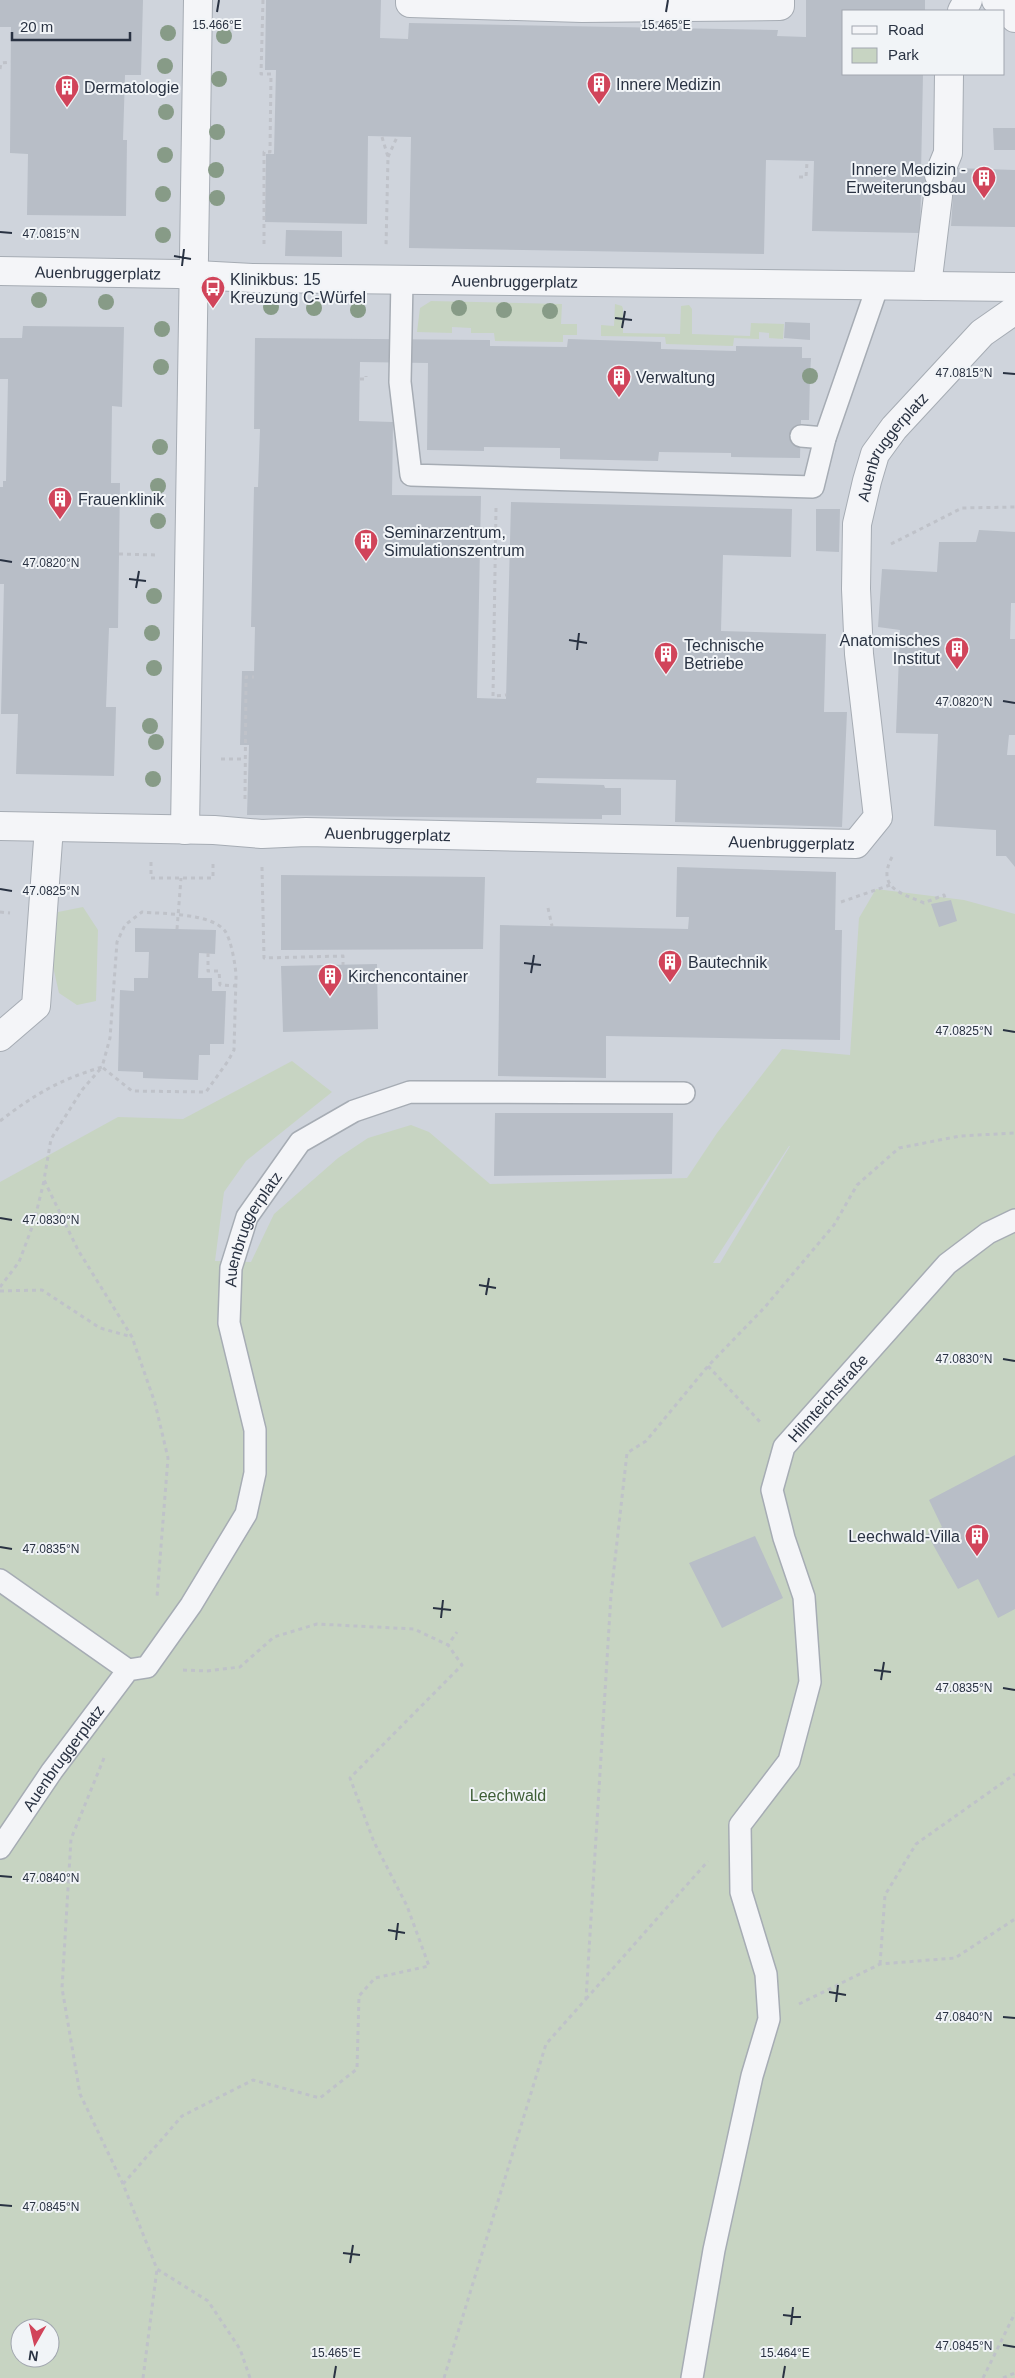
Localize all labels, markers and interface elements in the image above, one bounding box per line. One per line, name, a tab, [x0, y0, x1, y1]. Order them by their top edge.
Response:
scale bar	[12, 10, 130, 42]
legend	[842, 10, 1005, 75]
text: 20 m	[20, 18, 53, 35]
text: 15.466°E	[192, 18, 242, 32]
text: 15.465°E	[641, 18, 691, 32]
text: Road	[888, 21, 924, 38]
text: Park	[888, 46, 919, 63]
building icon: Innere Medizin	[586, 71, 612, 105]
building icon: Dermatologie	[54, 74, 80, 108]
place label: Innere Medizin	[616, 76, 721, 93]
place label: Dermatologie	[84, 79, 179, 96]
place label: Innere Medizin - Erweiterungsbau	[846, 161, 966, 196]
building icon: Innere Medizin - Erweiterungsbau	[971, 165, 997, 199]
text: 47.0815°N	[23, 227, 79, 241]
street label: Auenbruggerplatz	[35, 263, 161, 282]
place label: Klinikbus: 15 Kreuzung C-Würfel	[230, 271, 366, 306]
street label: Auenbruggerplatz	[452, 272, 578, 290]
bus stop icon: Klinikbus: 15 Kreuzung C-Würfel	[200, 275, 226, 309]
building icon: Verwaltung	[606, 364, 632, 398]
text: 47.0815°N	[936, 366, 992, 380]
place label: Verwaltung	[636, 369, 715, 386]
street label: Auenbruggerplatz	[854, 389, 931, 503]
building icon: Frauenklinik	[47, 486, 73, 520]
place label: Frauenklinik	[78, 491, 165, 508]
place label: Seminarzentrum, Simulationszentrum	[384, 524, 525, 559]
building icon: Seminarzentrum, Simulationszentrum	[353, 528, 379, 562]
text: 47.0820°N	[23, 556, 79, 570]
place label: Anatomisches Institut	[840, 632, 941, 667]
building icon: Anatomisches Institut	[944, 636, 970, 670]
place label: Technische Betriebe	[684, 637, 764, 672]
building icon: Technische Betriebe	[653, 641, 679, 675]
text: 47.0820°N	[936, 695, 992, 709]
street label: Auenbruggerplatz	[324, 824, 451, 844]
street label: Auenbruggerplatz	[728, 833, 855, 852]
text: 47.0825°N	[23, 884, 79, 898]
building icon: Bautechnik	[657, 949, 683, 983]
place label: Bautechnik	[688, 954, 768, 971]
building icon: Kirchencontainer	[317, 963, 343, 997]
place label: Kirchencontainer	[348, 968, 469, 985]
text: 47.0825°N	[936, 1024, 992, 1038]
street label: Auenbruggerplatz	[222, 1168, 285, 1288]
text: 47.0830°N	[23, 1213, 79, 1227]
street label: Hilmteichstraße	[784, 1351, 871, 1445]
text: 47.0830°N	[936, 1352, 992, 1366]
building icon: Leechwald-Villa	[964, 1523, 990, 1557]
place label: Leechwald-Villa	[848, 1528, 960, 1545]
text: 47.0835°N	[23, 1542, 79, 1556]
text: 47.0835°N	[936, 1681, 992, 1695]
street label: Auenbruggerplatz	[19, 1702, 107, 1814]
park label: Leechwald	[470, 1787, 546, 1804]
text: 47.0840°N	[23, 1871, 79, 1885]
text: 47.0840°N	[936, 2010, 992, 2024]
text: 47.0845°N	[23, 2200, 79, 2214]
north arrow	[10, 2318, 60, 2368]
text: 47.0845°N	[936, 2339, 992, 2353]
text: 15.465°E	[311, 2346, 361, 2360]
text: 15.464°E	[760, 2346, 810, 2360]
text: N	[27, 2347, 39, 2365]

